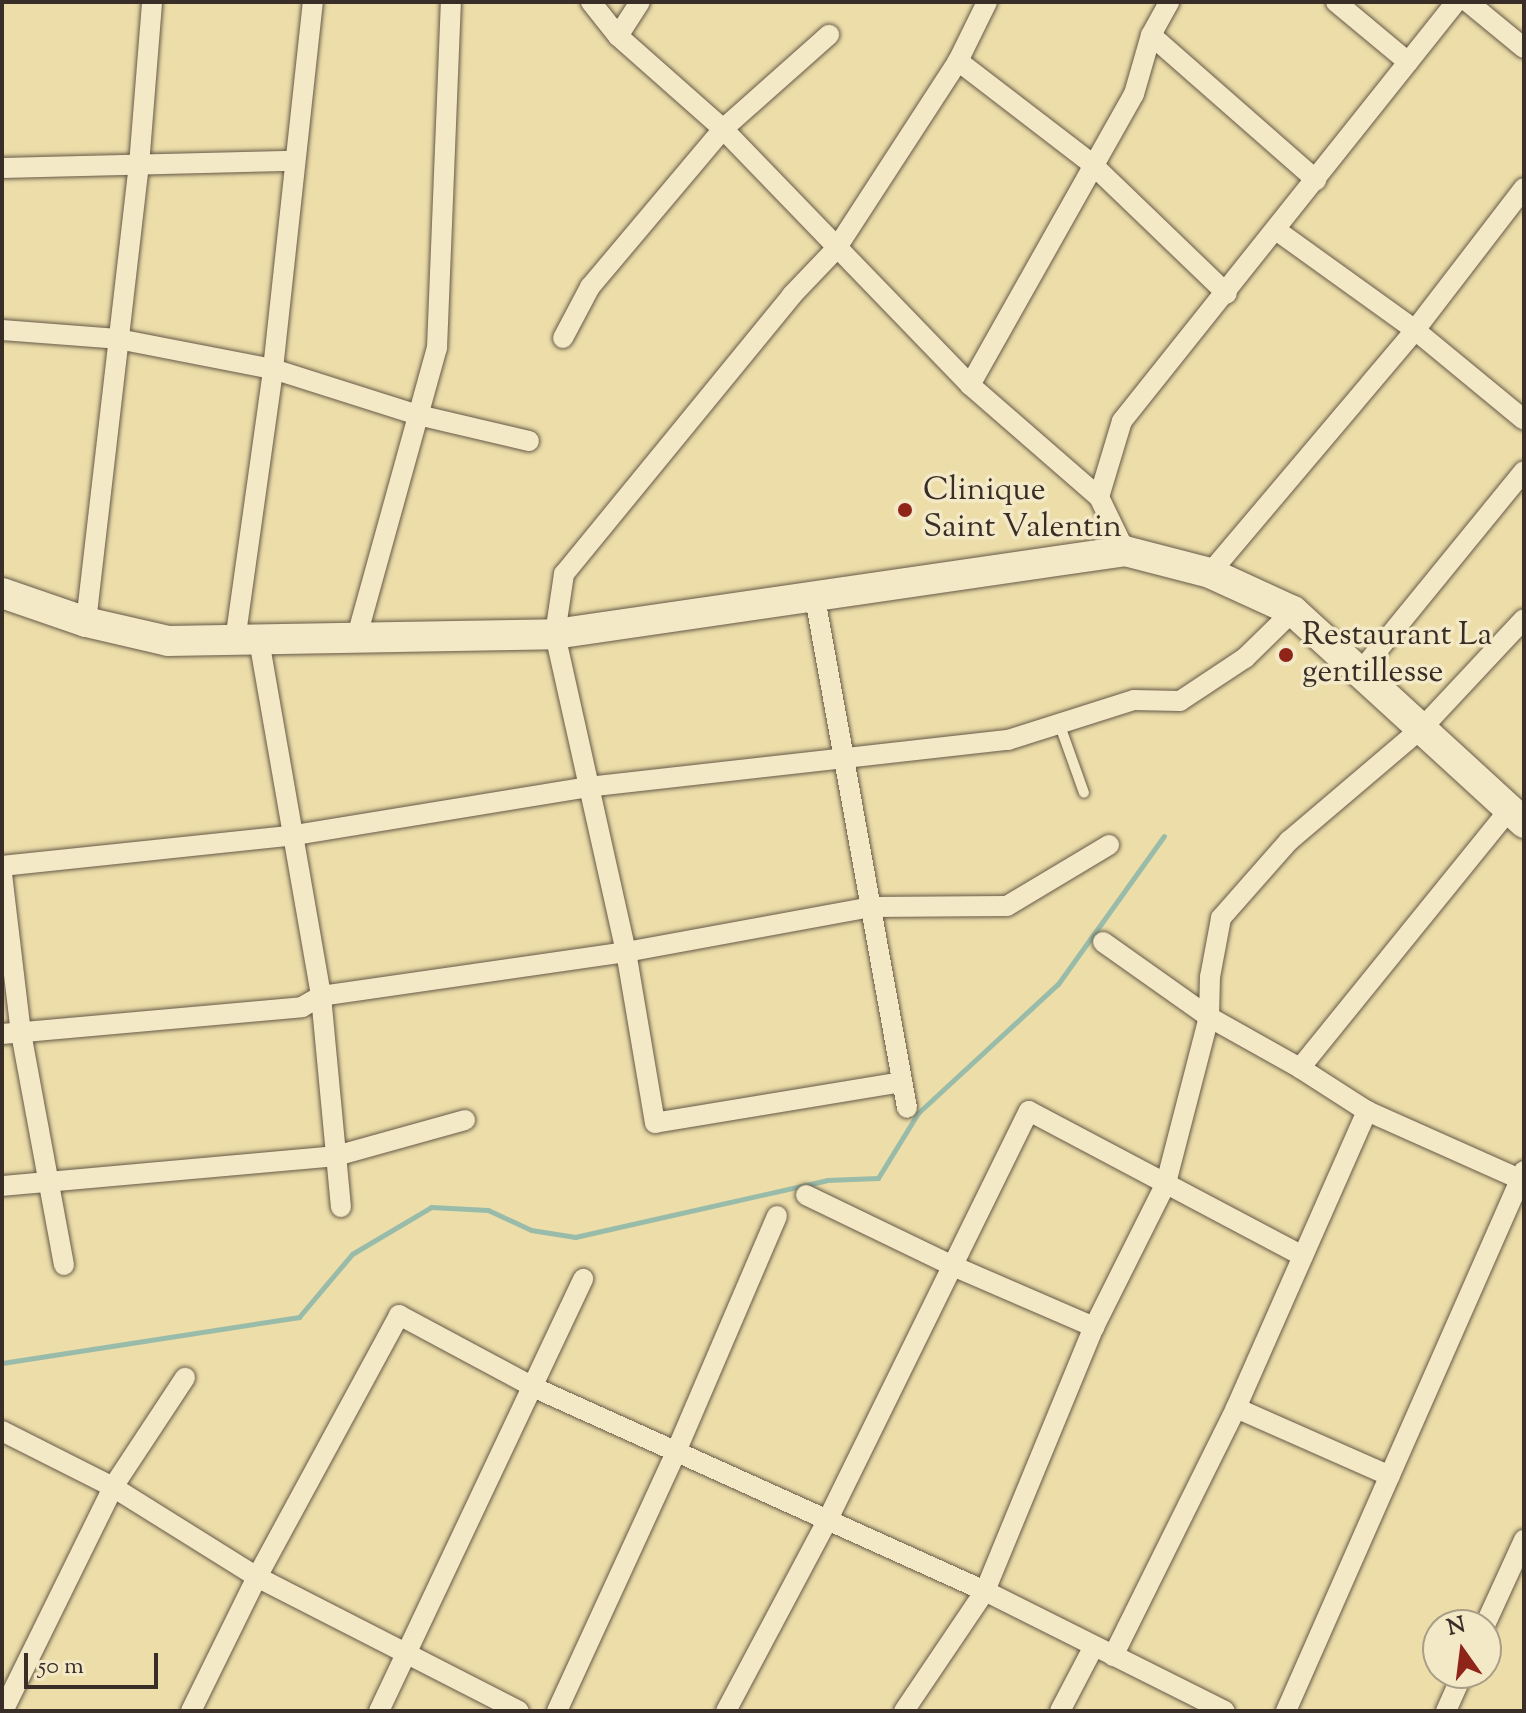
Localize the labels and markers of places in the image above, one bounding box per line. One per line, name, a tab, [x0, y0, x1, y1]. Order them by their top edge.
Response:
place label: Clinique Saint Valentin	[923, 473, 1122, 548]
marker: Clinique Saint Valentin	[894, 499, 916, 521]
place label: Restaurant La gentillesse	[1302, 618, 1492, 693]
marker: Restaurant La gentillesse	[1277, 646, 1295, 664]

